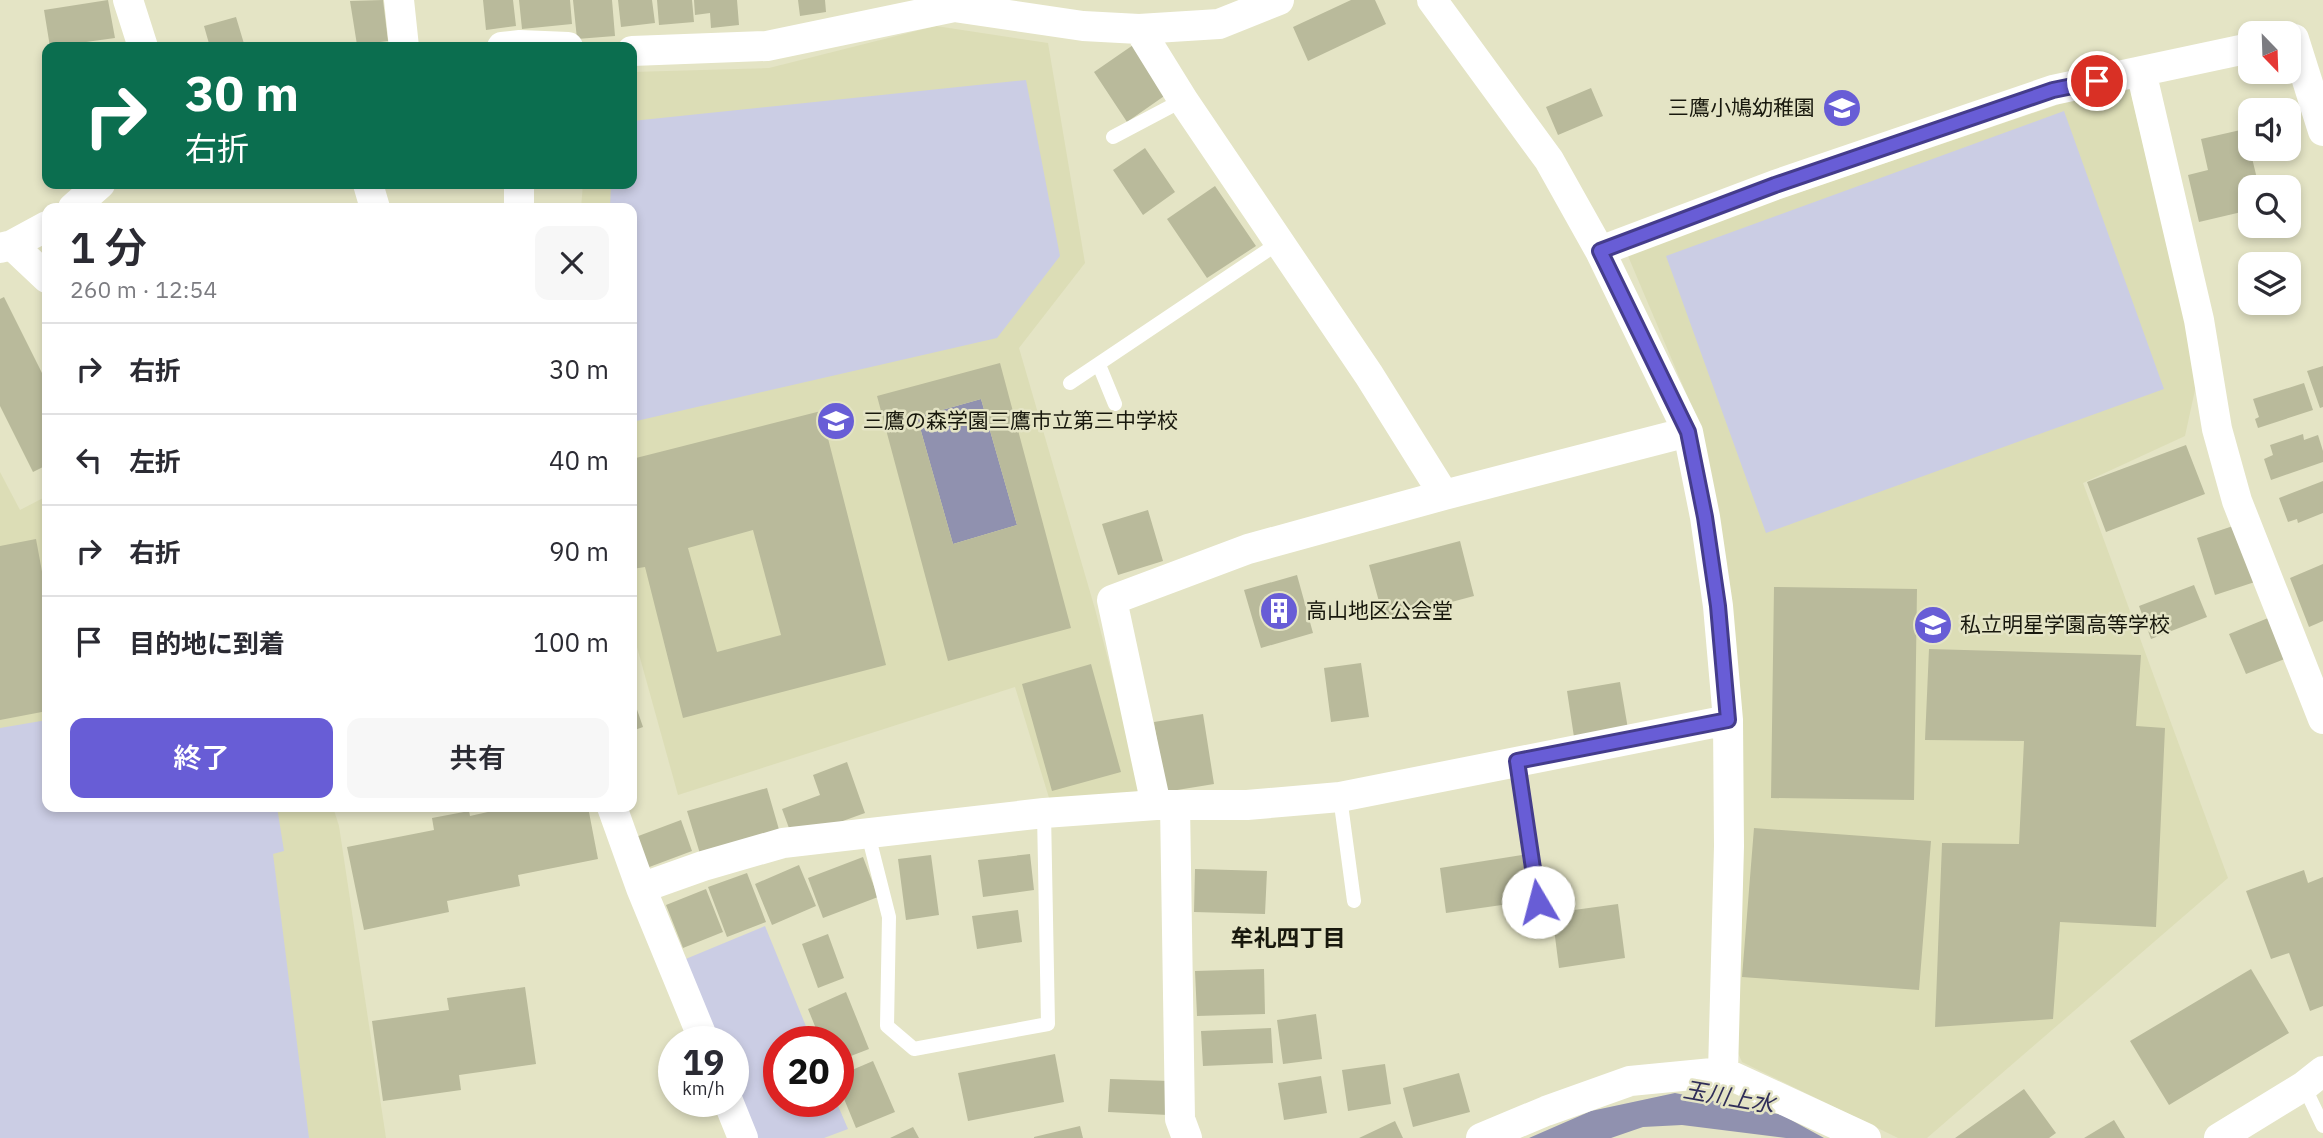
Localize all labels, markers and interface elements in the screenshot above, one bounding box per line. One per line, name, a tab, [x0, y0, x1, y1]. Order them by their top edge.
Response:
north arrow	[2238, 21, 2301, 84]
map controls	[2238, 21, 2301, 315]
pin	[2067, 51, 2127, 111]
text: 30 m	[185, 61, 299, 124]
icon: arrive	[2078, 62, 2116, 100]
icon: right	[70, 70, 161, 161]
school or university icon: 三鷹小鳩幼稚園	[1821, 87, 1863, 129]
place label: 三鷹小鳩幼稚園	[1668, 93, 1815, 121]
button: sound	[2238, 98, 2301, 161]
text: 右折	[185, 127, 249, 169]
button: search	[2238, 175, 2301, 238]
text: 1 分	[70, 220, 147, 275]
button: close	[535, 226, 609, 300]
button: layers	[2238, 252, 2301, 315]
text: 260 m · 12:54	[70, 274, 217, 304]
icon: right	[70, 350, 108, 388]
text: 30 m	[549, 352, 609, 386]
text: 右折	[129, 353, 181, 387]
school or university icon: 三鷹の森学園三鷹市立第三中学校	[815, 400, 857, 442]
place label: 三鷹の森学園三鷹市立第三中学校	[863, 406, 1178, 434]
icon: left	[70, 441, 108, 479]
text: 40 m	[549, 443, 609, 477]
text: 左折	[129, 444, 181, 478]
icon: right	[70, 532, 108, 570]
text: 90 m	[549, 534, 609, 568]
text: 右折	[129, 535, 181, 569]
building icon: 高山地区公会堂	[1258, 590, 1300, 632]
place label: 高山地区公会堂	[1306, 596, 1453, 624]
school or university icon: 私立明星学園高等学校	[1912, 604, 1954, 646]
place label: 私立明星学園高等学校	[1960, 610, 2170, 638]
icon: arrive	[70, 623, 108, 661]
text: 100 m	[533, 625, 609, 659]
text: 目的地に到着	[129, 626, 285, 660]
button: 終了	[70, 718, 333, 798]
button: 共有	[347, 718, 609, 798]
position arrow	[1501, 865, 1575, 939]
district label: 牟礼四丁目	[1231, 922, 1346, 952]
speed limit sign: 20	[763, 1026, 854, 1117]
text: 19	[682, 1039, 725, 1085]
water label: 玉川上水	[1681, 1073, 1780, 1119]
text: km/h	[682, 1077, 725, 1100]

